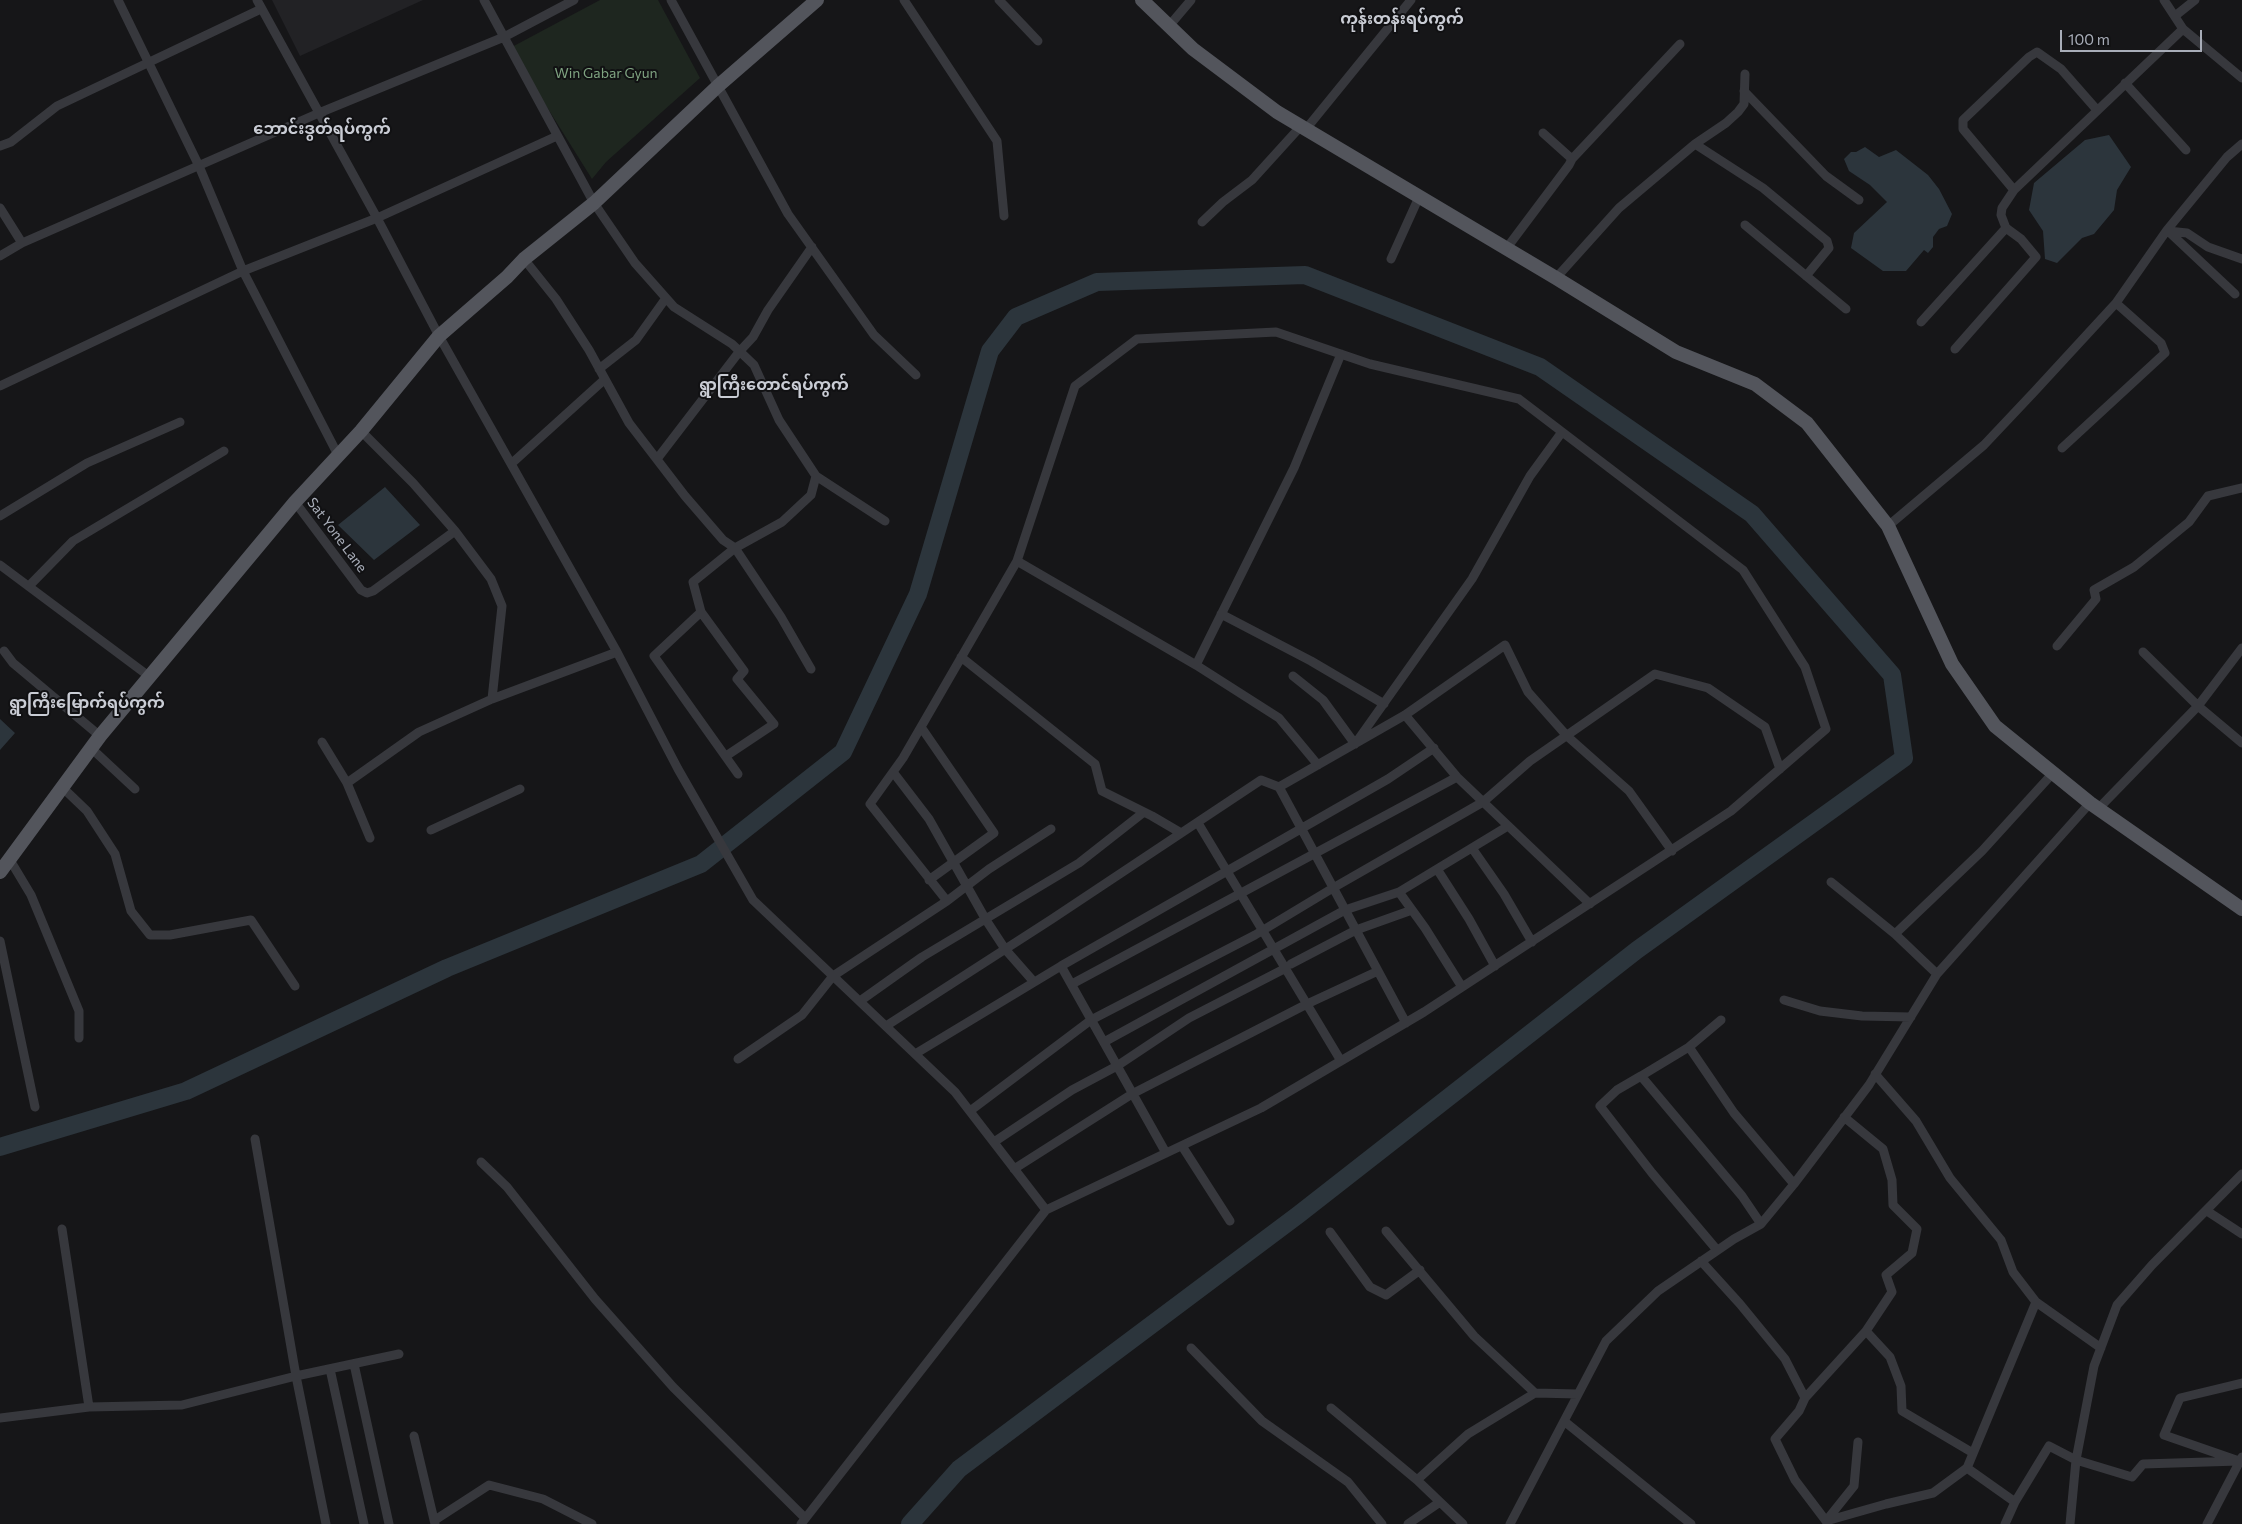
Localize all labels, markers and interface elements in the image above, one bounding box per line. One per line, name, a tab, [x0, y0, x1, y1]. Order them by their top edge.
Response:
district label: ကုန်းတန်းရပ်ကွက်	[1340, 9, 1464, 29]
scale bar	[2062, 20, 2204, 52]
text: 100 m	[2068, 30, 2110, 48]
park label: Win Gabar Gyun	[554, 65, 658, 81]
district label: ဘောင်းဒွတ်ရပ်ကွက်	[253, 119, 391, 139]
district label: ရွာကြီးတောင်ရပ်ကွက်	[699, 375, 849, 395]
street label: Sat Yone Lane	[304, 494, 370, 576]
district label: ရွာကြီးမြောက်ရပ်ကွက်	[9, 693, 165, 713]

